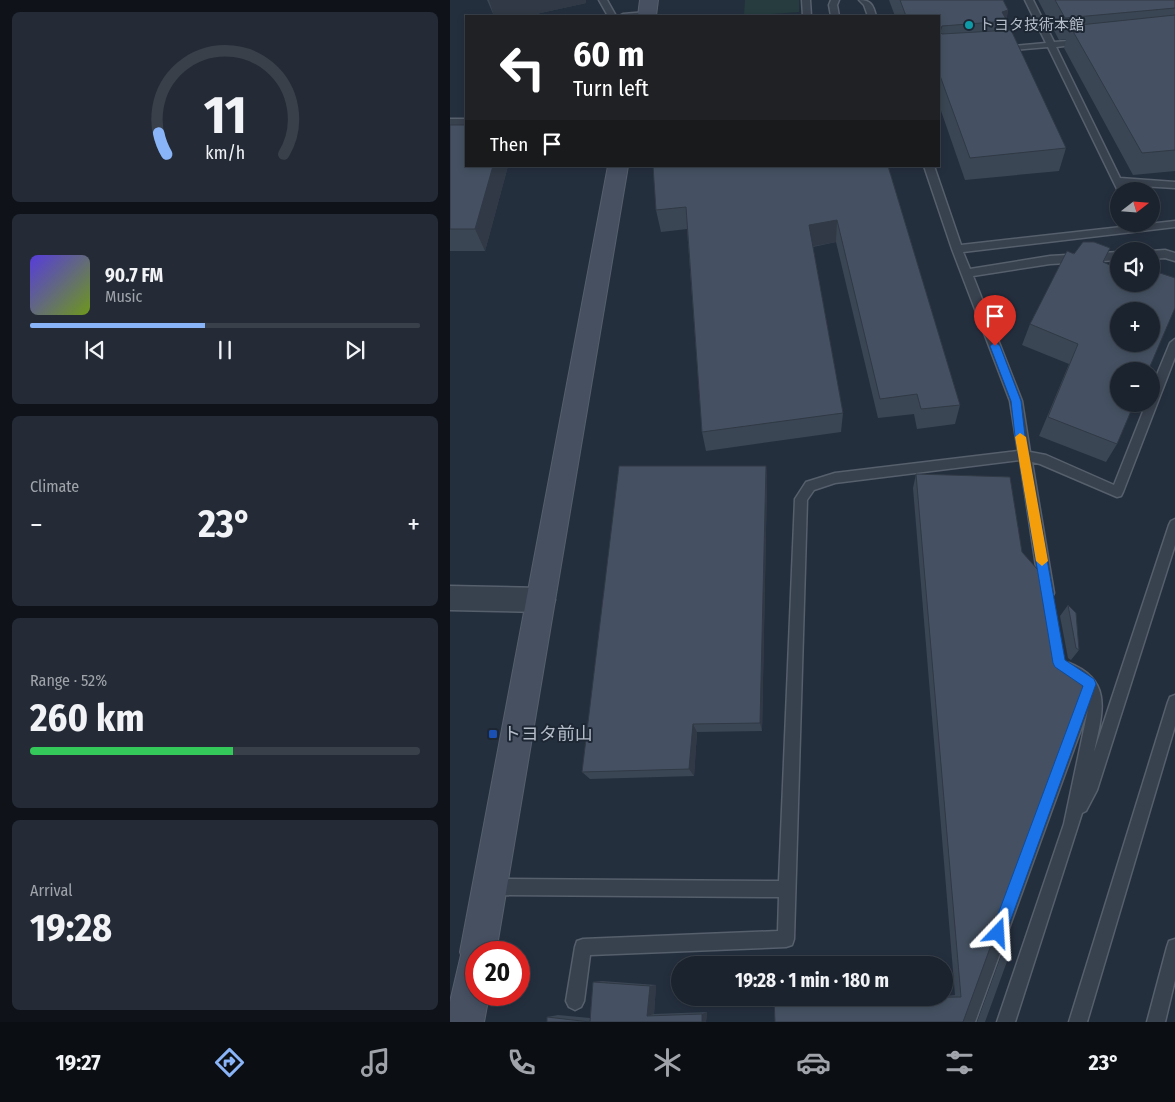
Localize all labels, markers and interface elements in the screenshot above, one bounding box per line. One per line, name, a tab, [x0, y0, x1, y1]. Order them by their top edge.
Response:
place label: トヨタ技術本館	[979, 16, 1084, 34]
marker: トヨタ技術本館	[963, 19, 975, 31]
text: 60 m	[573, 33, 644, 75]
icon: left	[490, 35, 555, 100]
text: Turn left	[573, 75, 649, 102]
text: 11	[203, 84, 247, 147]
icon: arrive	[538, 130, 566, 158]
text: Then	[490, 133, 528, 156]
text: km/h	[205, 142, 245, 164]
north arrow	[1110, 182, 1160, 232]
map controls	[1110, 182, 1160, 412]
button: sound	[1110, 242, 1160, 292]
text: 90.7 FM	[105, 264, 163, 287]
text: Music	[105, 287, 142, 306]
pin	[974, 295, 1016, 346]
icon: arrive	[981, 302, 1009, 330]
button: +	[1110, 302, 1160, 352]
icon: previous	[81, 336, 109, 364]
icon: pause	[211, 336, 239, 364]
icon: next	[341, 336, 369, 364]
button: −	[1110, 362, 1160, 412]
text: Climate	[30, 477, 79, 496]
text: 23°	[198, 501, 252, 547]
text: −	[30, 508, 43, 541]
text: +	[407, 508, 420, 541]
text: Range · 52%	[30, 671, 107, 690]
text: 260 km	[30, 695, 144, 741]
place label: トヨタ前山	[503, 723, 593, 745]
marker: トヨタ前山	[487, 728, 499, 740]
text: Arrival	[30, 881, 72, 900]
text: 19:28	[30, 905, 112, 951]
position arrow	[971, 906, 1023, 958]
speed limit sign: 20	[465, 941, 530, 1006]
text: 19:28 · 1 min · 180 m	[735, 969, 889, 992]
icon: directions	[212, 1045, 247, 1080]
icon: music	[358, 1045, 393, 1080]
icon: phone	[504, 1045, 539, 1080]
icon: climate	[650, 1045, 685, 1080]
icon: car	[796, 1045, 831, 1080]
icon: filters	[942, 1045, 977, 1080]
text: 19:27	[56, 1049, 101, 1076]
text: 23°	[1088, 1049, 1119, 1076]

